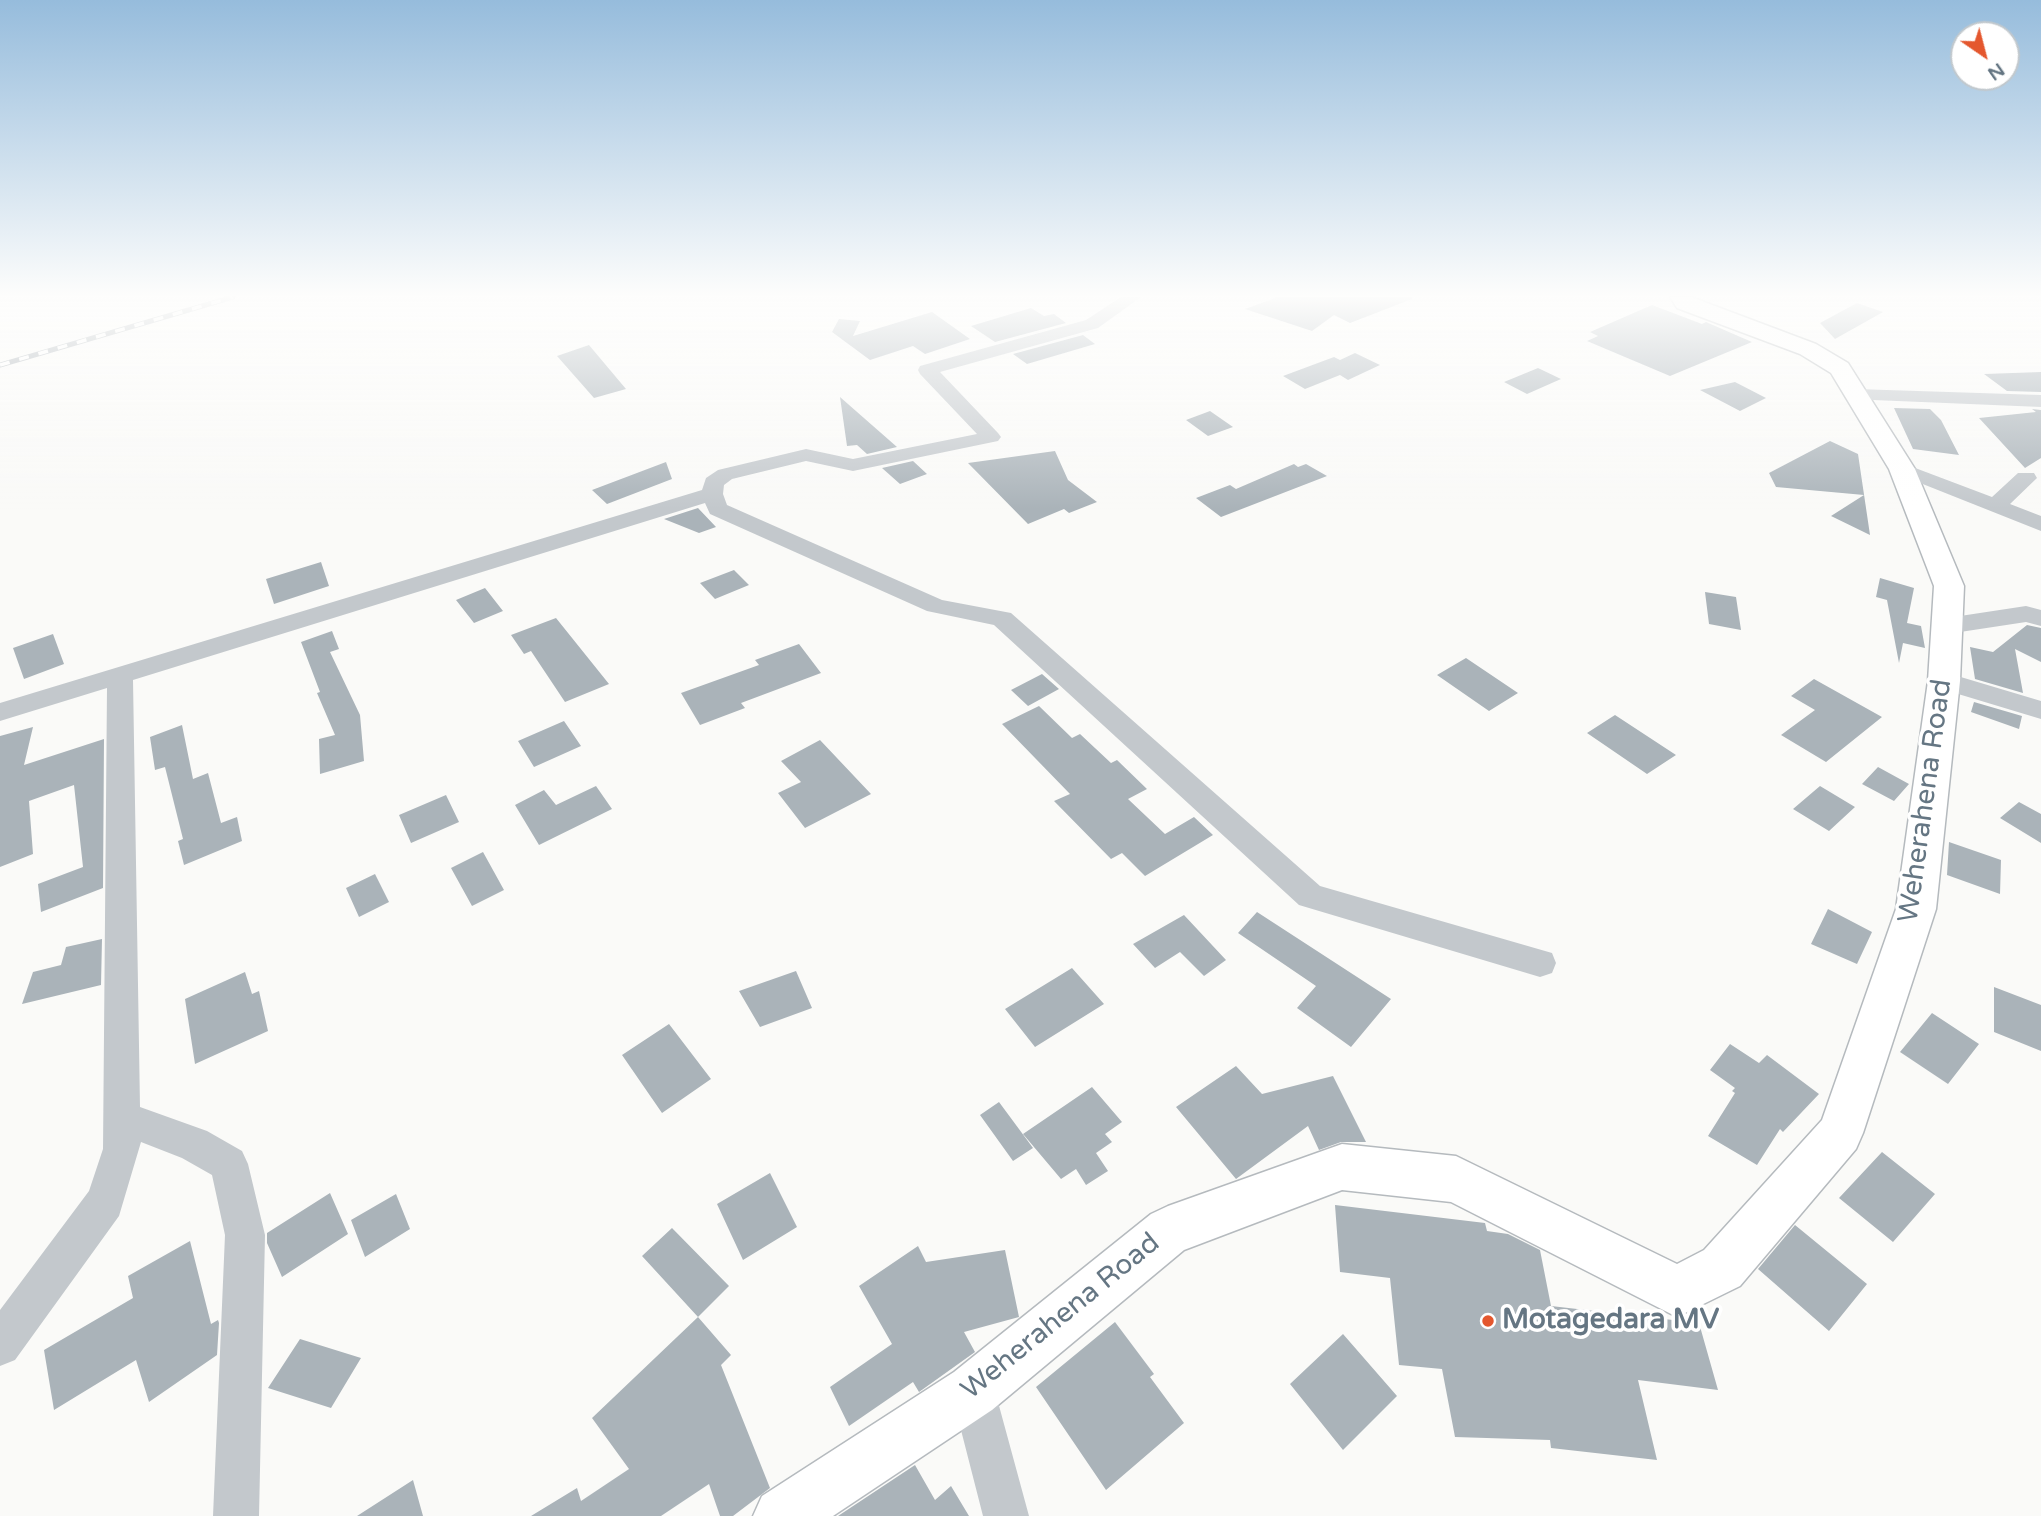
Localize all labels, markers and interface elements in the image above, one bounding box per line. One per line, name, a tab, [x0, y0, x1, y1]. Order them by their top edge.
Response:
north arrow	[1950, 21, 2020, 91]
text: N	[1983, 58, 2008, 85]
street label: Weherahena Road	[1892, 677, 1960, 925]
street label: Weherahena Road	[955, 1227, 1167, 1407]
place label: Motagedara MV	[1502, 1304, 1719, 1338]
marker: Motagedara MV	[1480, 1313, 1496, 1329]

